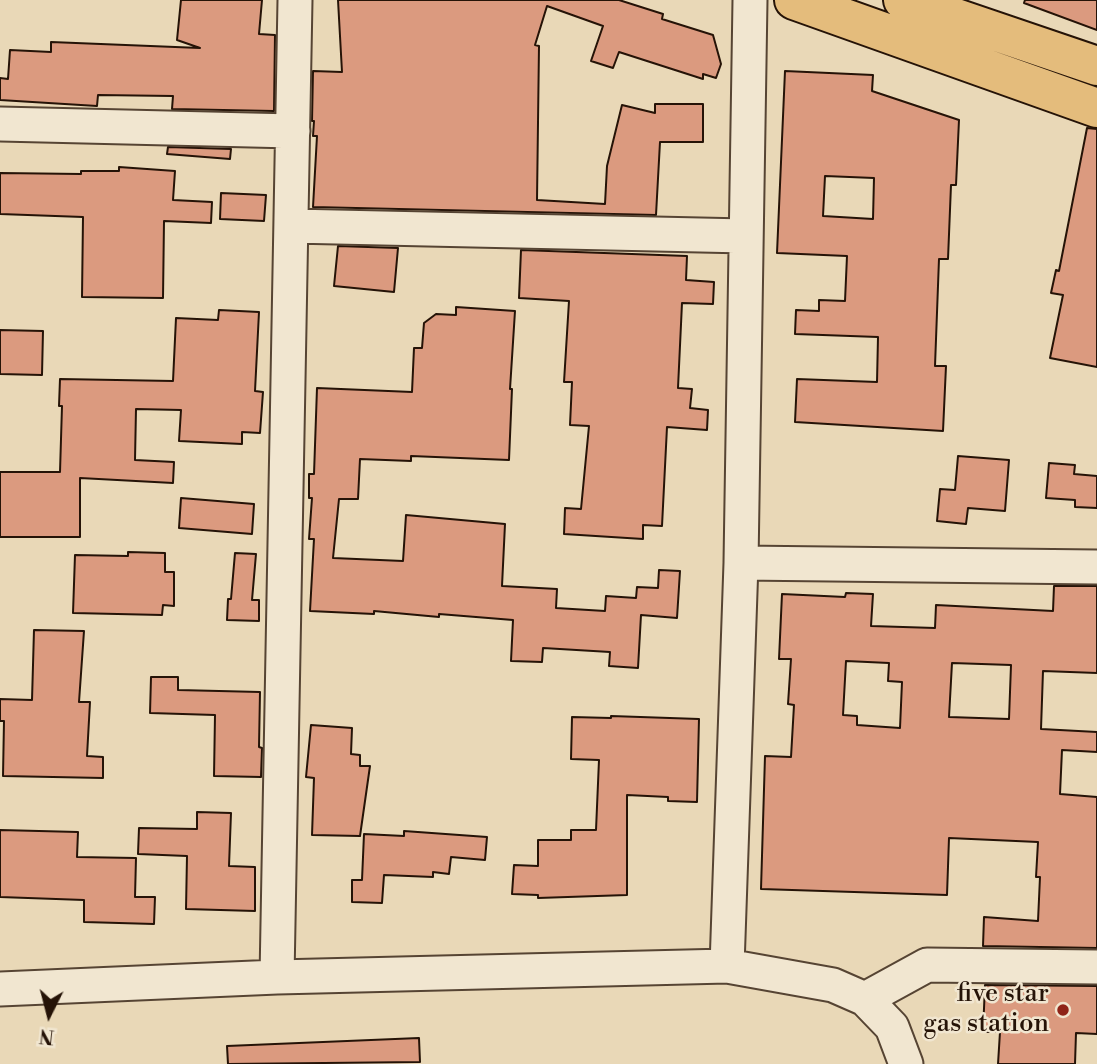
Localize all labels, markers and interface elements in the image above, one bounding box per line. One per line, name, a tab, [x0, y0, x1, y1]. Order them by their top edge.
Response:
place label: five star gas station	[923, 979, 1049, 1040]
north arrow	[14, 980, 84, 1050]
marker: five star gas station	[1055, 1002, 1071, 1018]
text: N	[38, 1023, 56, 1049]

